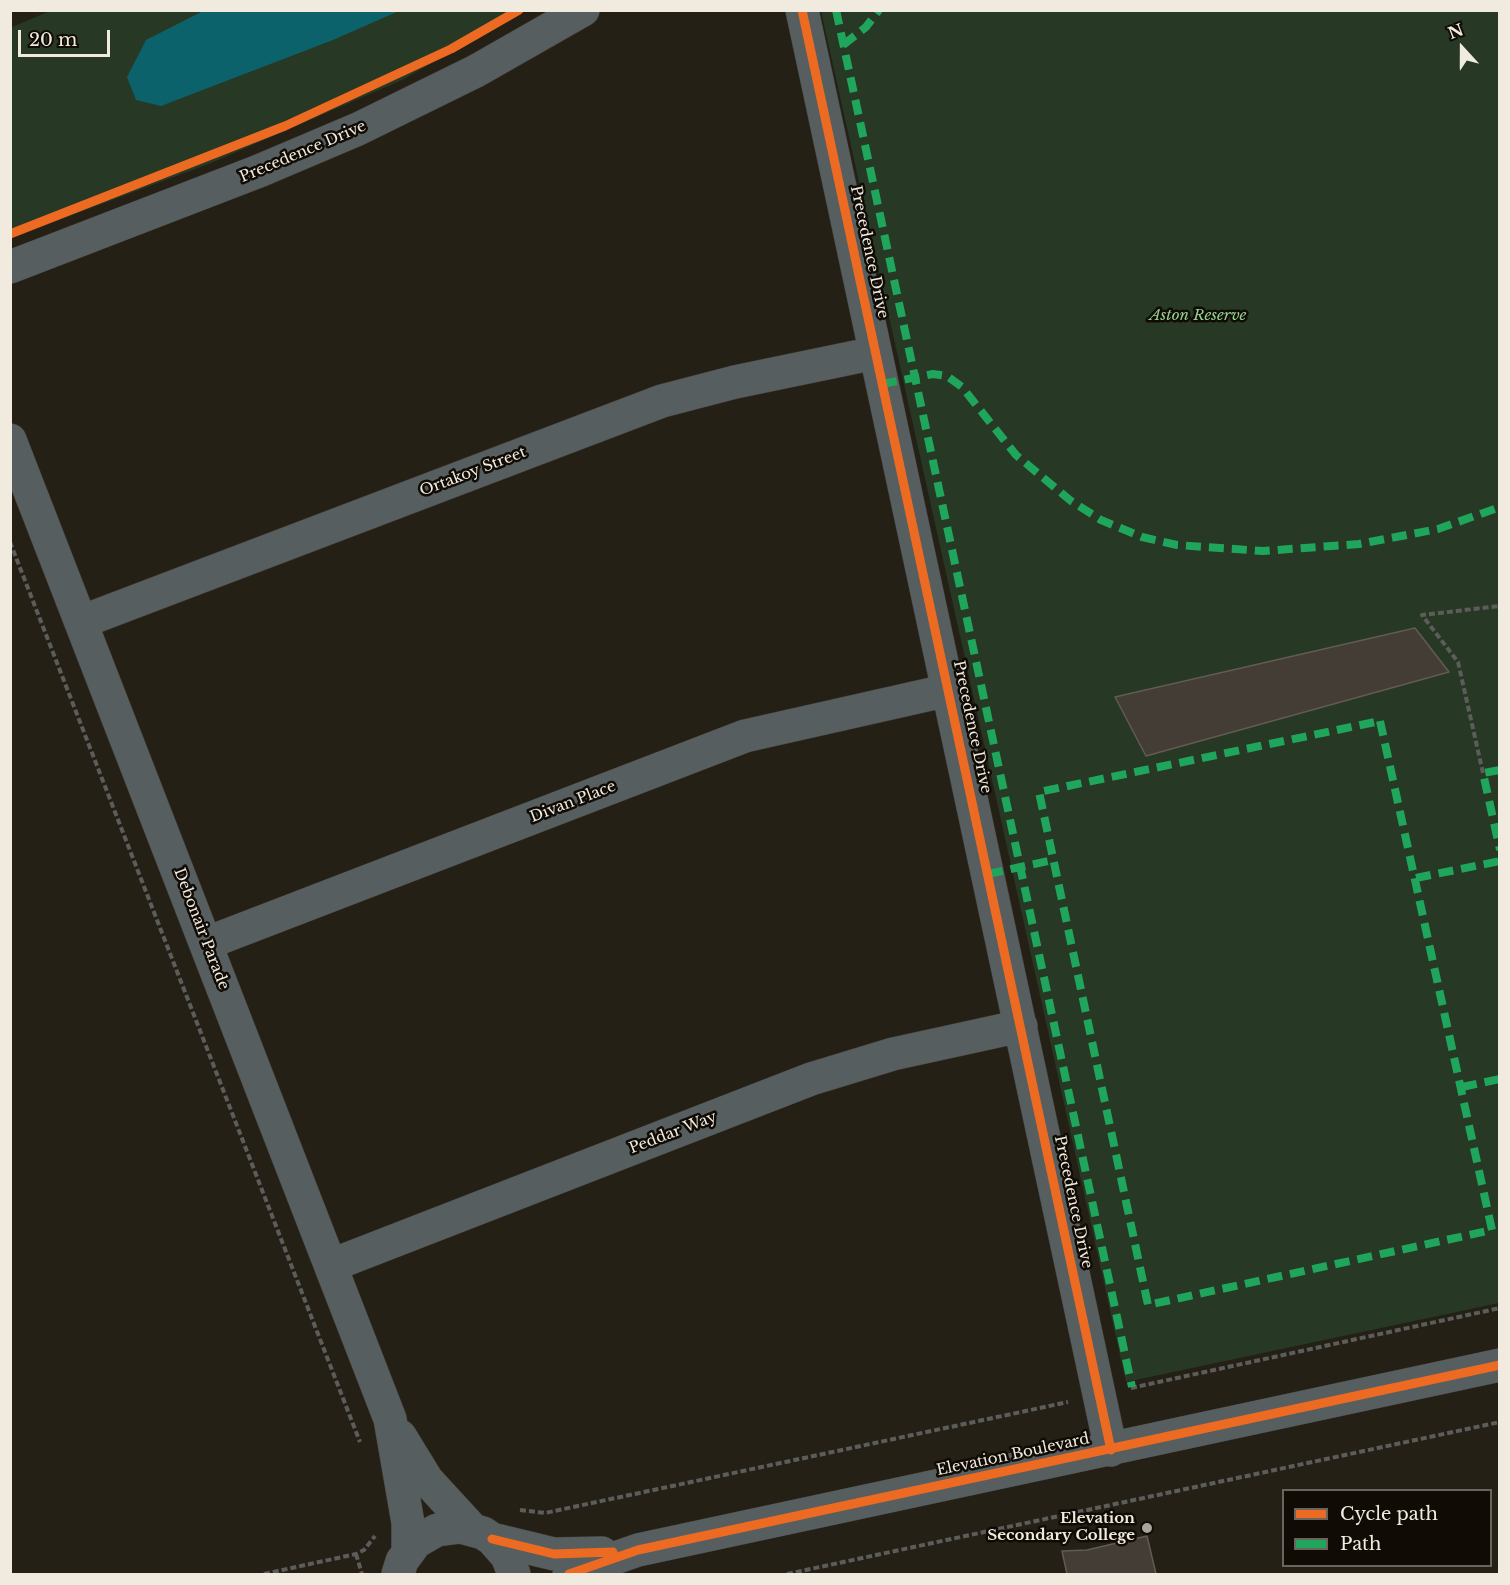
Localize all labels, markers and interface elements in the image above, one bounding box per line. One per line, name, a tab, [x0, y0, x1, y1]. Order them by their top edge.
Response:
scale bar	[21, 18, 112, 56]
north arrow	[1432, 18, 1492, 78]
text: N	[1445, 19, 1466, 43]
text: 20 m	[29, 29, 77, 51]
street label: Precedence Drive	[237, 117, 369, 187]
street label: Precedence Drive	[846, 184, 892, 320]
park label: Aston Reserve	[1150, 307, 1246, 325]
street label: Ortakoy Street	[417, 443, 529, 501]
street label: Precedence Drive	[949, 659, 995, 795]
street label: Divan Place	[528, 777, 618, 827]
street label: Debonair Parade	[169, 865, 233, 993]
street label: Peddar Way	[627, 1108, 719, 1158]
street label: Precedence Drive	[1050, 1134, 1096, 1270]
street label: Elevation Boulevard	[935, 1430, 1091, 1480]
legend	[1282, 1489, 1492, 1567]
text: Cycle path	[1340, 1503, 1438, 1525]
place label: Elevation Secondary College	[987, 1510, 1135, 1545]
marker: Elevation Secondary College	[1140, 1521, 1154, 1535]
text: Path	[1340, 1533, 1381, 1555]

